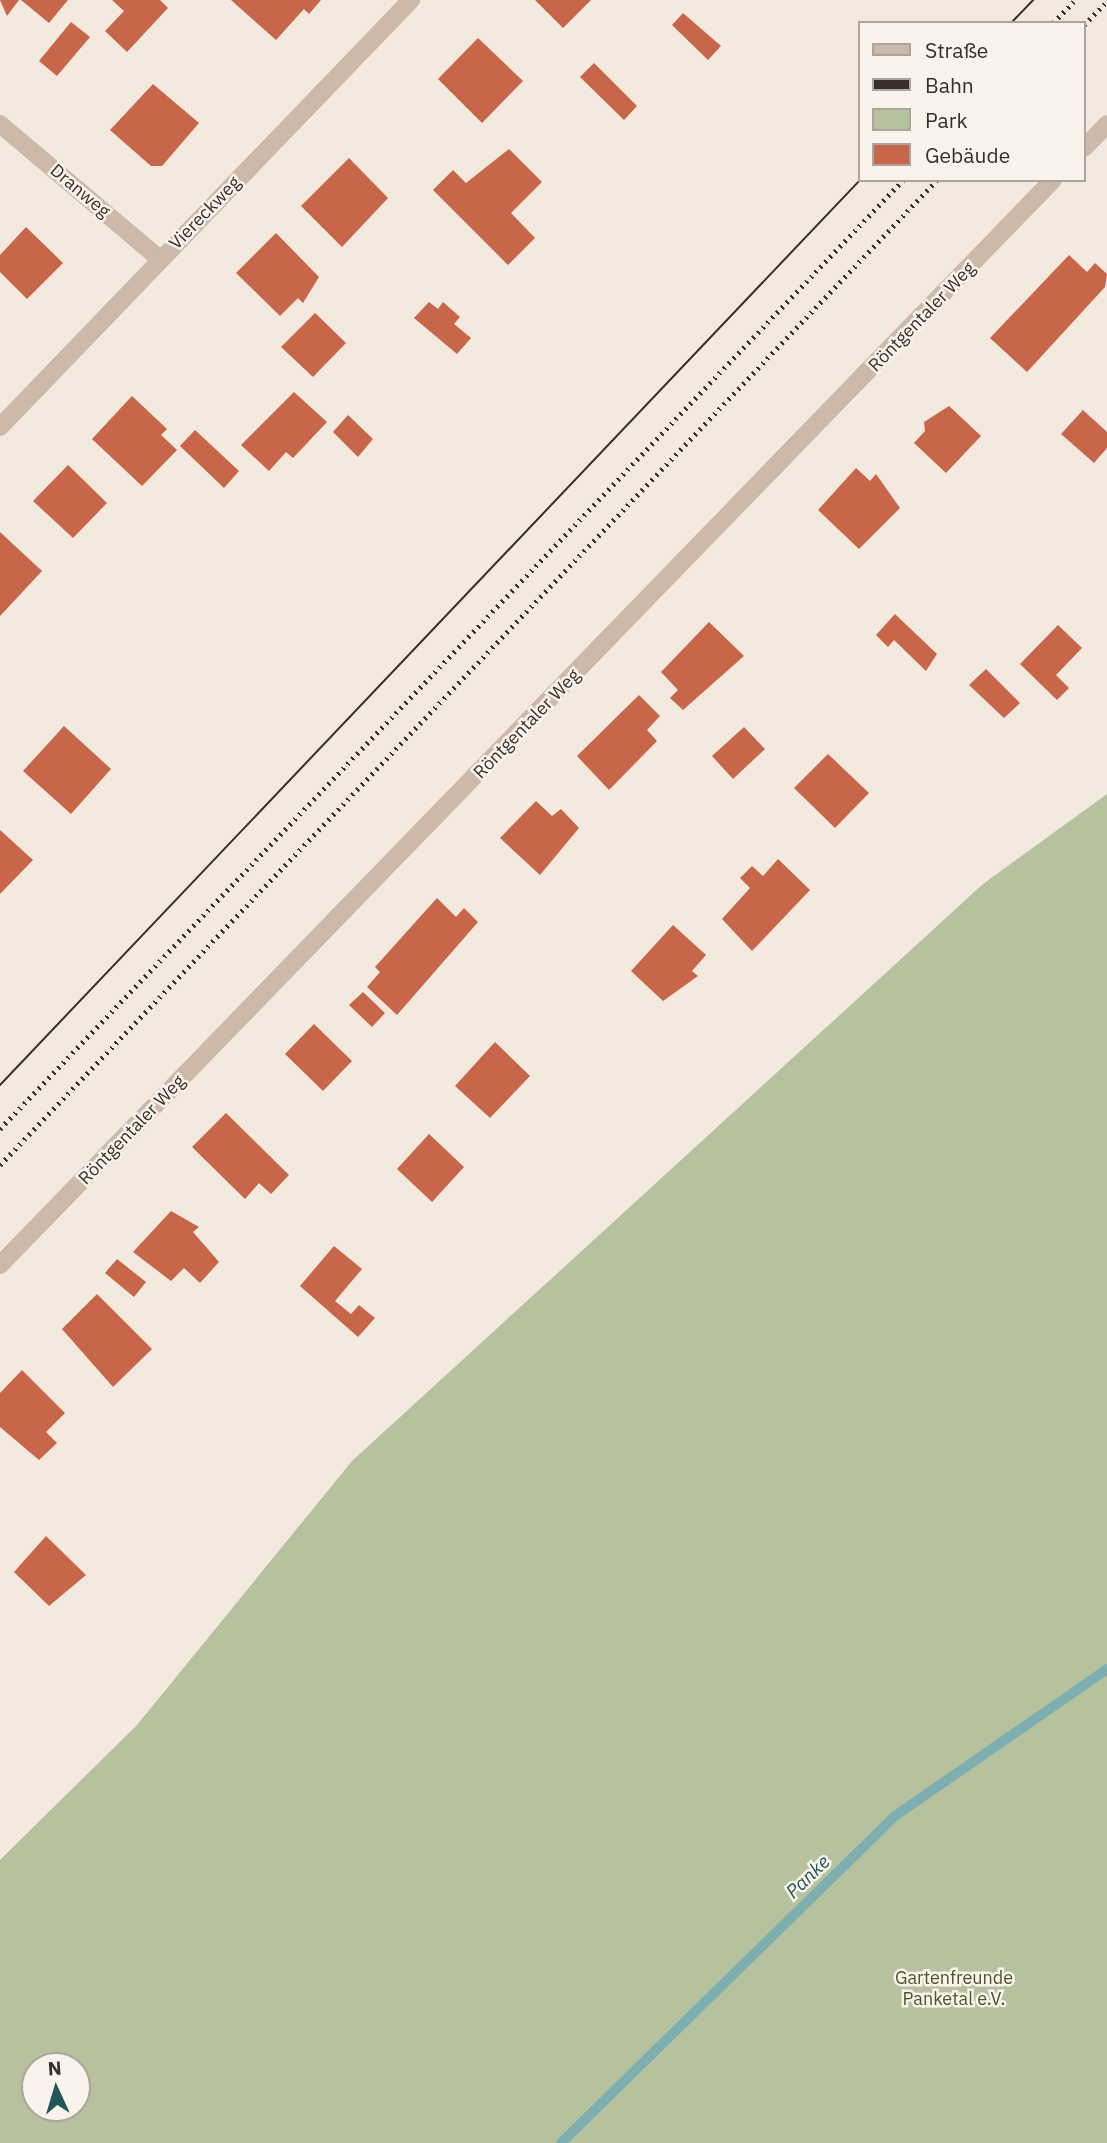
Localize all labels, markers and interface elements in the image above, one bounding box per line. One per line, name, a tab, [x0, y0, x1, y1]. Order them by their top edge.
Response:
legend	[858, 21, 1086, 182]
text: Straße	[925, 36, 988, 64]
text: Bahn	[925, 71, 974, 99]
text: Park	[925, 106, 968, 134]
text: Gebäude	[925, 141, 1010, 169]
street label: Dranweg	[46, 160, 114, 222]
street label: Viereckweg	[165, 172, 245, 254]
street label: Röntgentaler Weg	[864, 258, 980, 376]
street label: Röntgentaler Weg	[469, 665, 585, 783]
street label: Röntgentaler Weg	[74, 1071, 190, 1189]
water label: Panke	[781, 1851, 835, 1903]
park label: Gartenfreunde Panketal e.V.	[895, 1968, 1013, 2010]
north arrow	[21, 2052, 91, 2122]
text: N	[47, 2056, 62, 2080]

